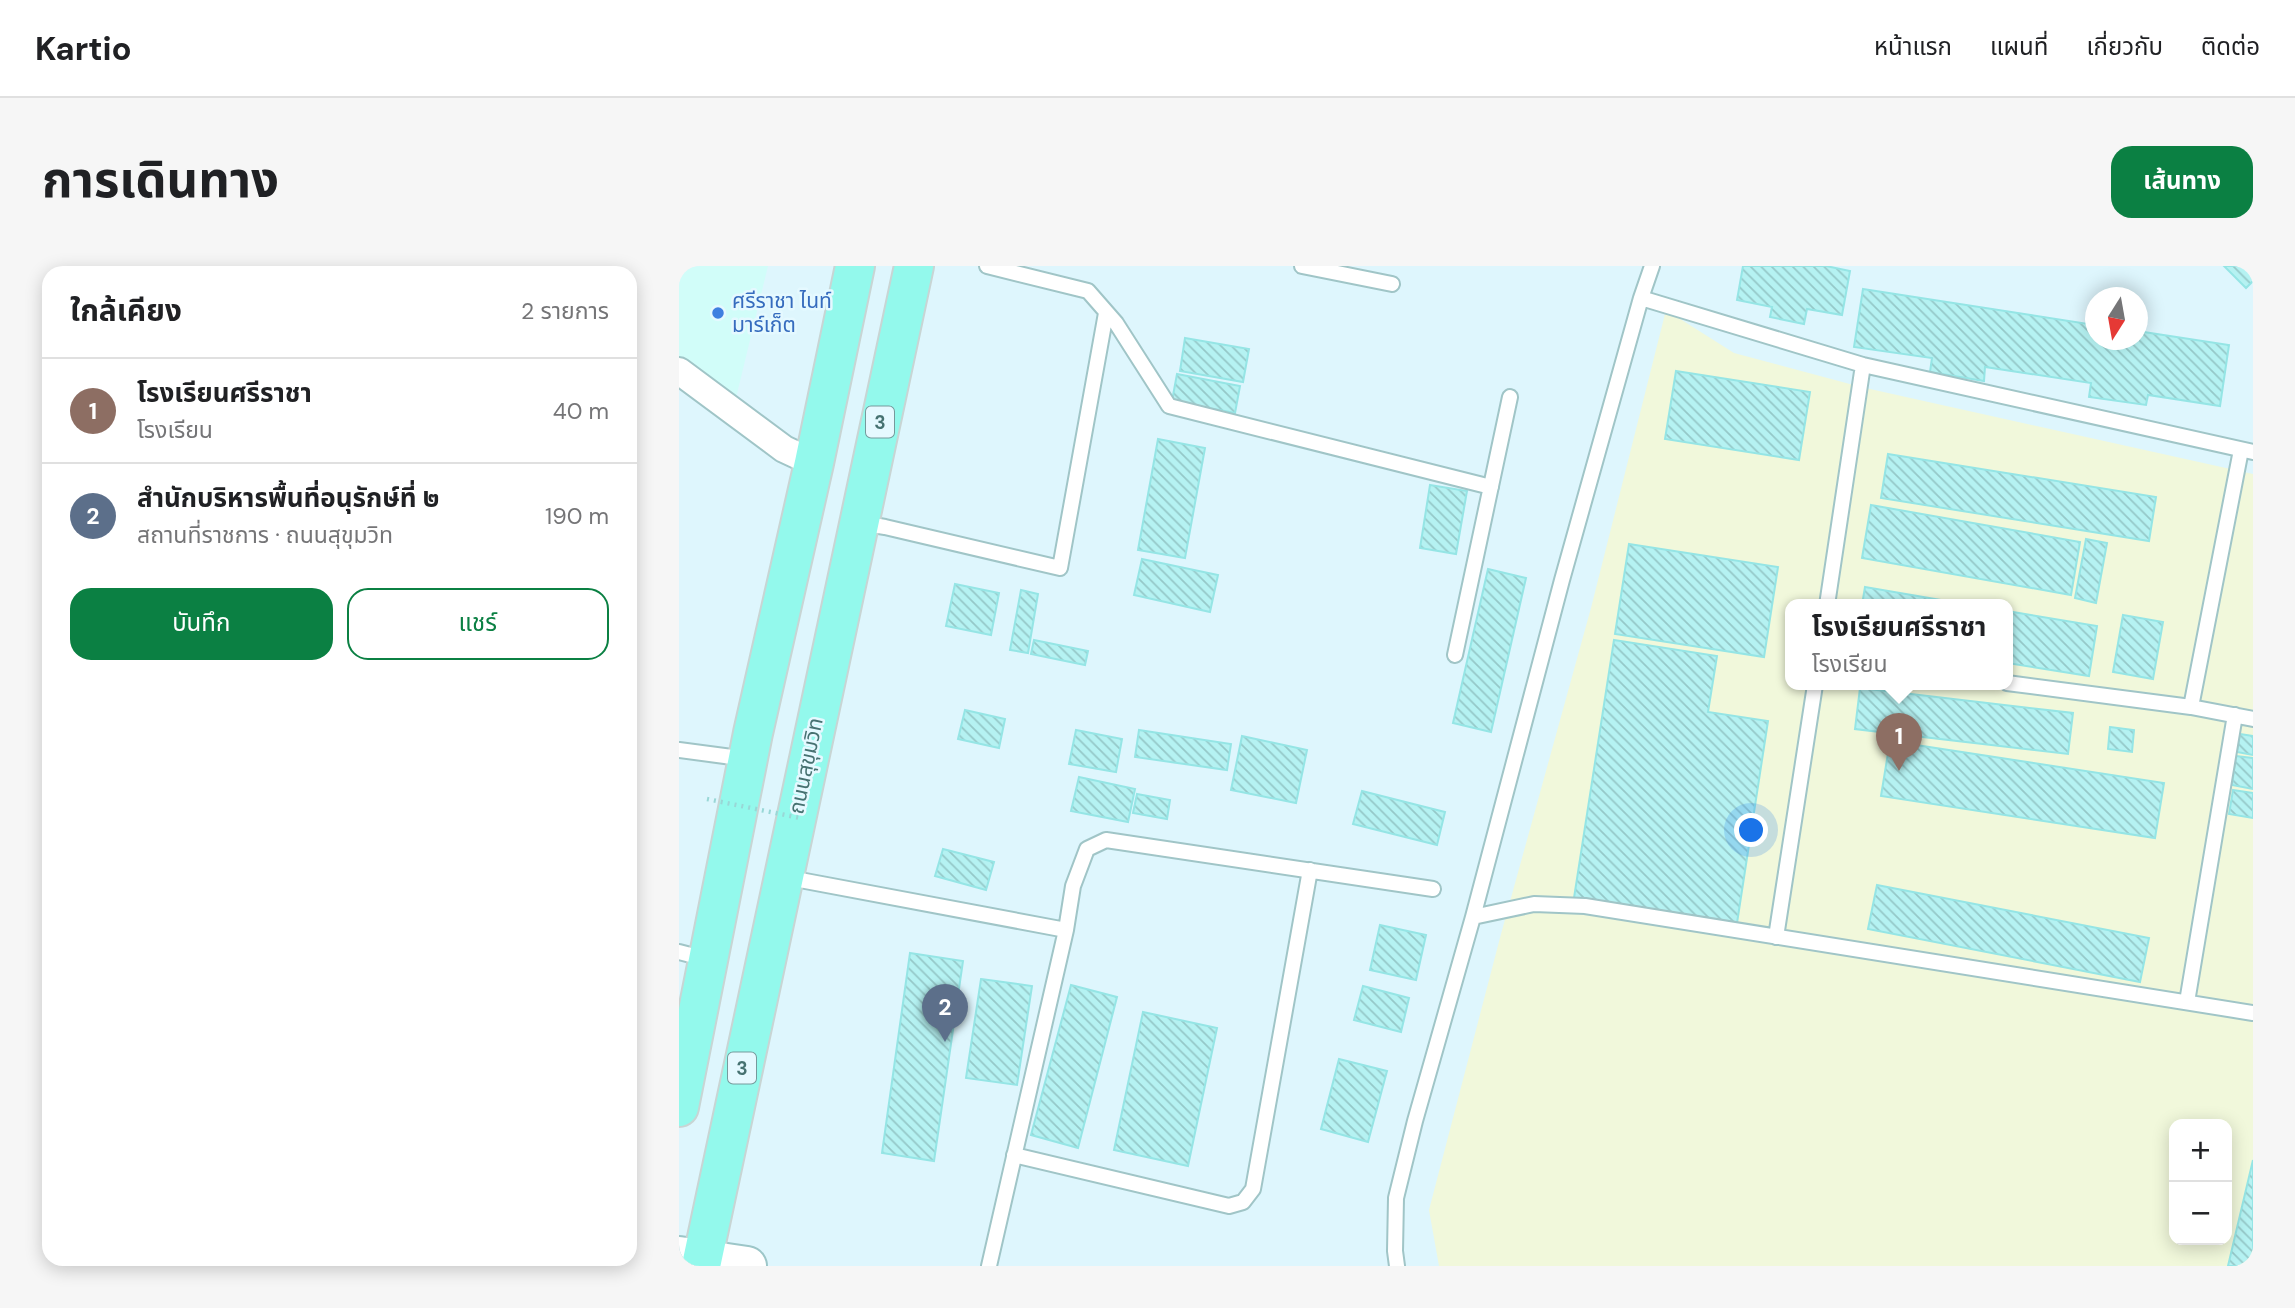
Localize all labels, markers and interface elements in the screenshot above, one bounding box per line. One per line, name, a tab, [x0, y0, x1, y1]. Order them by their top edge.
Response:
text: Kartio	[35, 27, 132, 70]
text: หน้าแรก	[1874, 31, 1952, 62]
text: แผนที่	[1990, 31, 2048, 62]
text: เกี่ยวกับ	[2086, 31, 2163, 62]
text: ติดต่อ	[2201, 31, 2260, 62]
button: เส้นทาง	[2111, 146, 2253, 218]
text: การเดินทาง	[42, 148, 279, 212]
place label: ศรีราชา ไนท์ มาร์เก็ต	[732, 287, 832, 339]
north arrow	[2085, 287, 2148, 350]
text: ใกล้เคียง	[70, 291, 182, 330]
text: 2 รายการ	[521, 296, 609, 326]
marker: ศรีราชา ไนท์ มาร์เก็ต	[710, 305, 726, 321]
text: โรงเรียนศรีราชา	[137, 376, 312, 410]
text: 1	[89, 396, 97, 426]
text: 40 m	[553, 396, 609, 426]
road number: 3	[866, 406, 894, 438]
text: โรงเรียน	[137, 415, 213, 445]
text: สำนักบริหารพื้นที่อนุรักษ์ที่ ๒	[137, 481, 439, 515]
text: 2	[86, 501, 100, 531]
text: 190 m	[545, 501, 609, 531]
text: สถานที่ราชการ · ถนนสุขุมวิท	[137, 520, 393, 550]
button: บันทึก	[70, 588, 333, 660]
button: แชร์	[347, 588, 609, 660]
popup	[1785, 599, 2013, 690]
text: โรงเรียนศรีราชา	[1812, 610, 1986, 644]
text: โรงเรียน	[1812, 649, 1888, 679]
pin: 1	[1876, 713, 1922, 771]
street label: ถนนสุขุมวิท	[782, 715, 830, 817]
your location	[1734, 813, 1768, 847]
pin: 2	[922, 984, 968, 1042]
road number: 3	[728, 1052, 756, 1084]
map controls	[2169, 1119, 2232, 1245]
button: +	[2169, 1119, 2232, 1182]
button: −	[2169, 1182, 2232, 1245]

